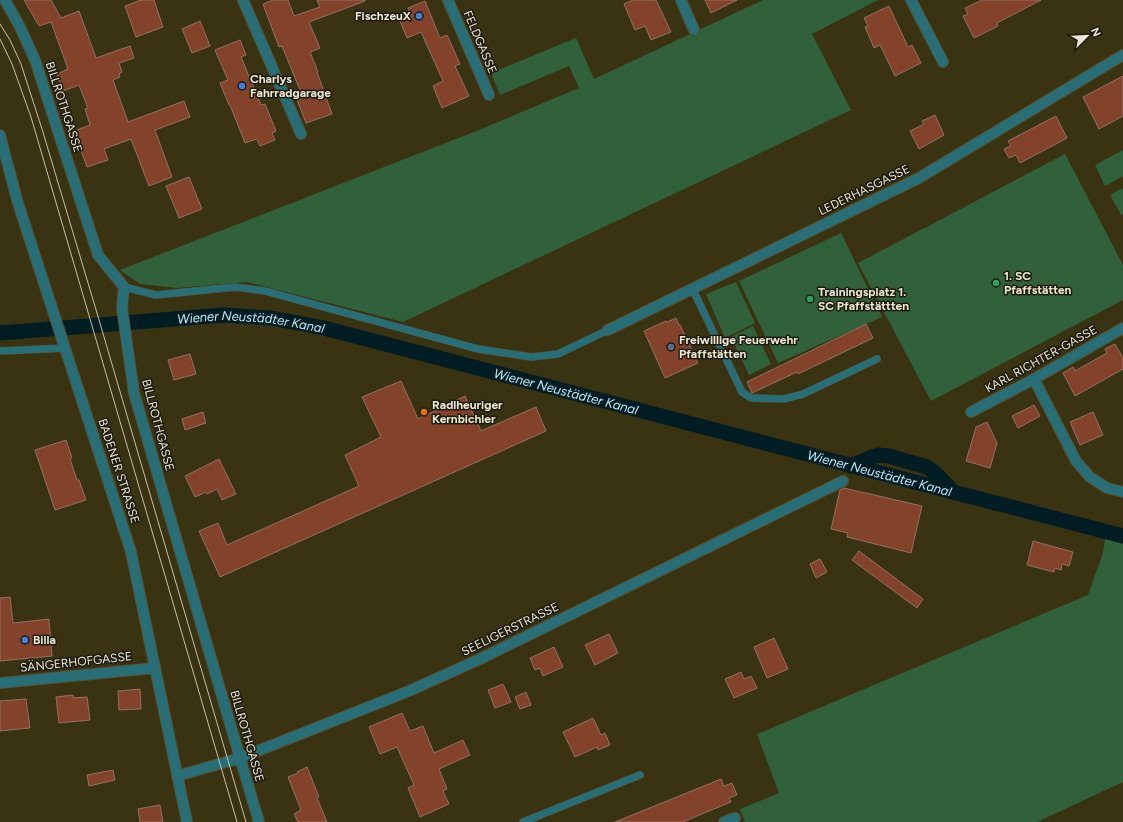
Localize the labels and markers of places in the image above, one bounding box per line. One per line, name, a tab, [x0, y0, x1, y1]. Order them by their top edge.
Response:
place label: FischzeuX	[355, 9, 412, 23]
marker: FischzeuX	[414, 11, 424, 21]
place label: Charlys Fahrradgarage	[250, 72, 331, 100]
marker: Charlys Fahrradgarage	[237, 81, 247, 91]
place label: 1. SC Pfaffstätten	[1004, 269, 1072, 297]
marker: 1. SC Pfaffstätten	[991, 278, 1001, 288]
place label: Trainingsplatz 1. SC Pfaffstättten	[818, 285, 909, 313]
marker: Trainingsplatz 1. SC Pfaffstättten	[805, 294, 815, 304]
place label: Freiwillige Feuerwehr Pfaffstätten	[679, 333, 798, 361]
marker: Freiwillige Feuerwehr Pfaffstätten	[666, 342, 676, 352]
place label: Radlheuriger Kernbichler	[432, 398, 503, 426]
marker: Radlheuriger Kernbichler	[419, 407, 429, 417]
place label: Billa	[33, 633, 56, 647]
marker: Billa	[20, 635, 30, 645]

